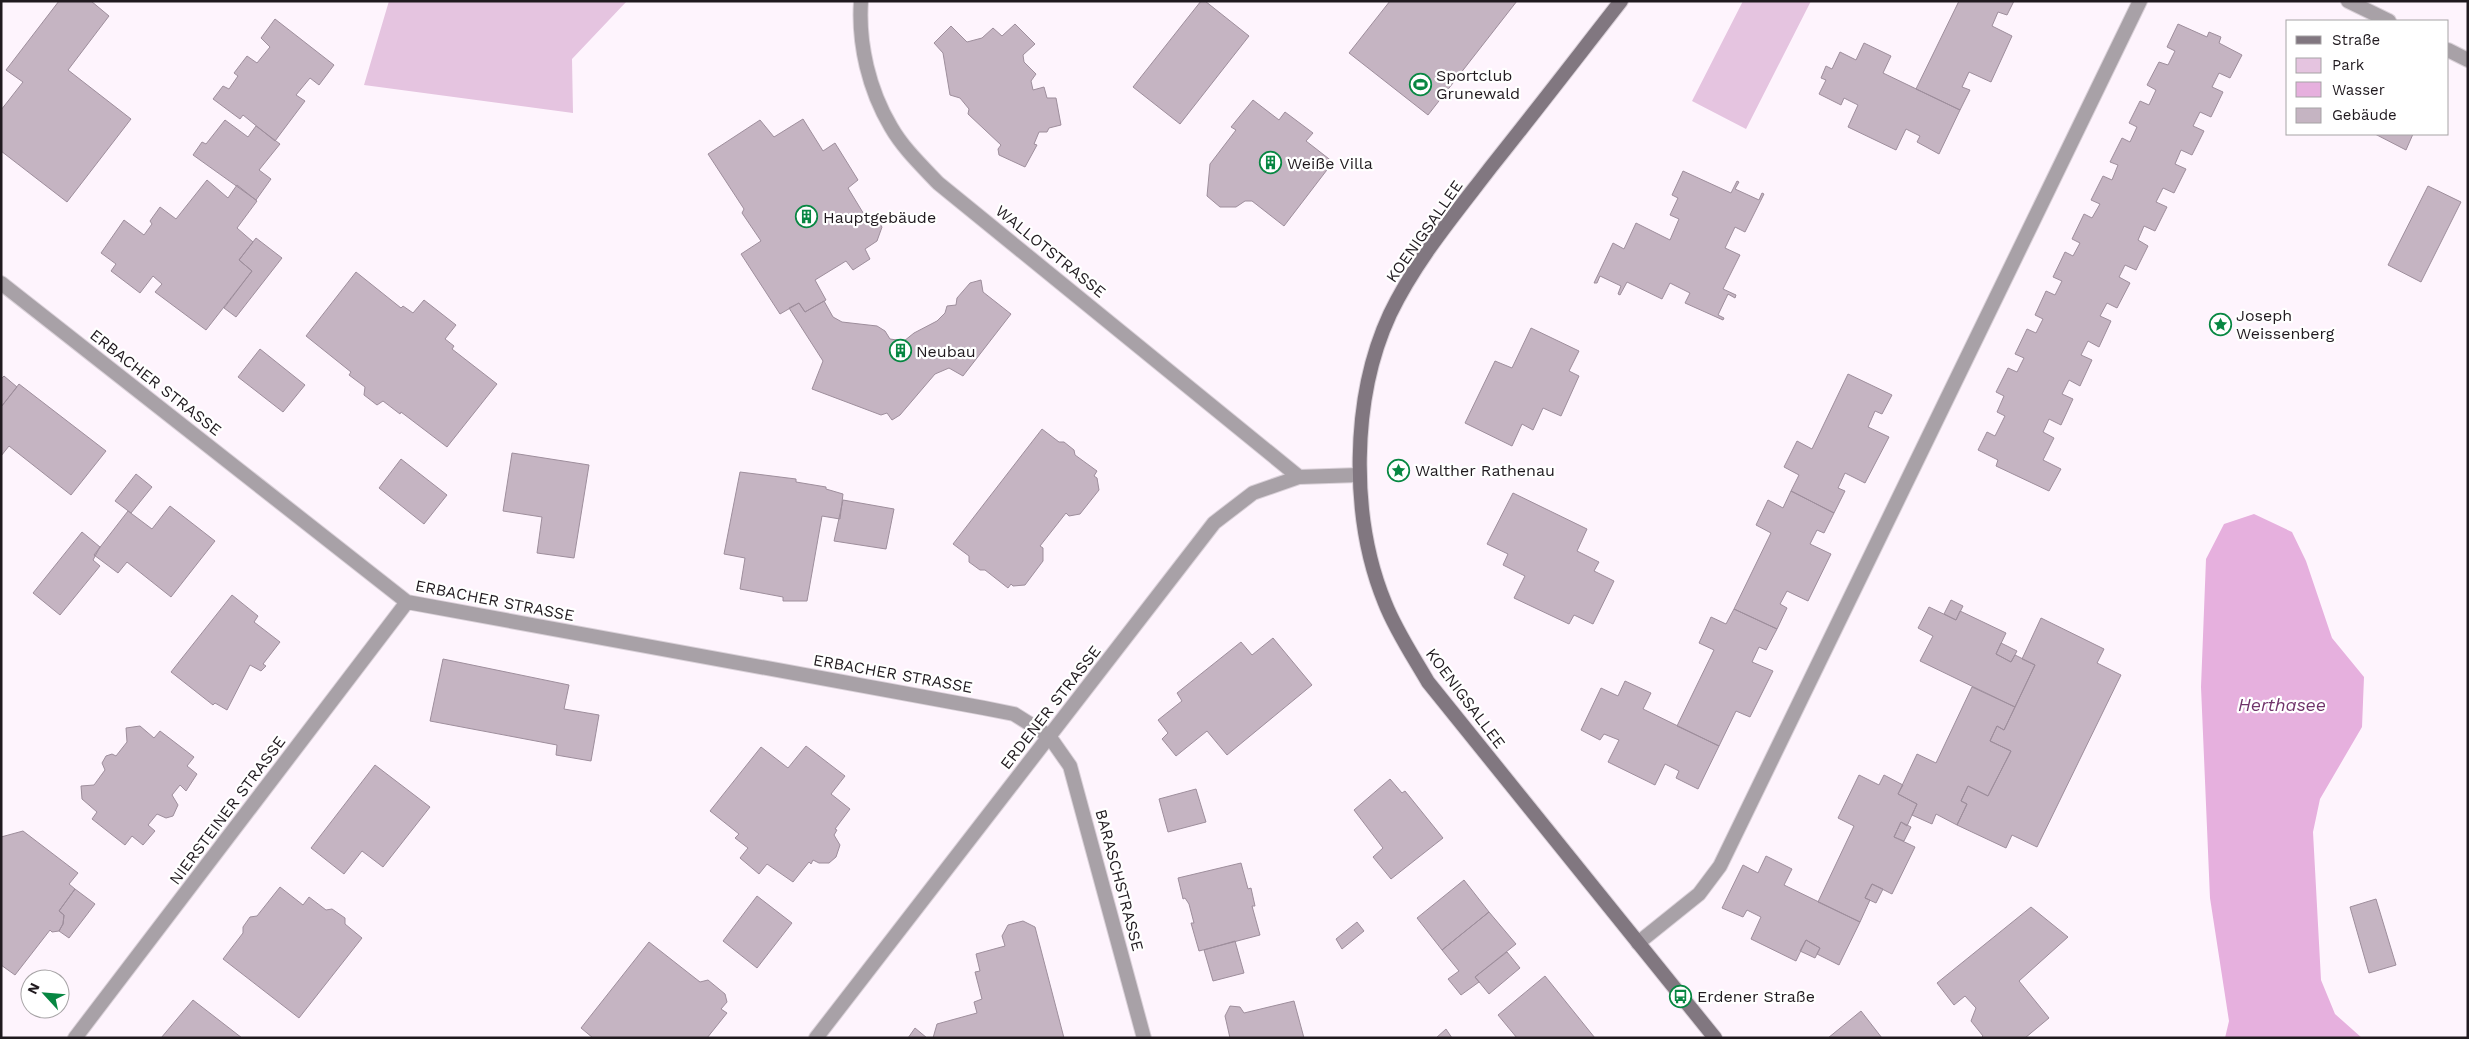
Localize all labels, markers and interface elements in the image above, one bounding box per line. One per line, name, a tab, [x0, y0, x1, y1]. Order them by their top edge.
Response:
legend	[2286, 20, 2449, 135]
text: Straße	[2332, 31, 2380, 49]
text: Park	[2332, 56, 2365, 74]
place label: Sportclub Grunewald	[1436, 66, 1520, 103]
sports icon: Sportclub Grunewald	[1408, 72, 1432, 96]
text: Wasser	[2332, 81, 2385, 99]
text: Gebäude	[2332, 106, 2397, 124]
building icon: Weiße Villa	[1259, 151, 1283, 175]
place label: Weiße Villa	[1287, 154, 1373, 173]
street label: KOENIGSALLEE	[1382, 176, 1467, 286]
street label: WALLOTSTRASSE	[992, 201, 1110, 302]
building icon: Hauptgebäude	[795, 205, 819, 229]
place label: Hauptgebäude	[823, 208, 936, 227]
place label: Joseph Weissenberg	[2236, 306, 2335, 343]
place icon: Joseph Weissenberg	[2208, 312, 2232, 336]
street label: ERBACHER STRASSE	[86, 325, 225, 440]
building icon: Neubau	[888, 339, 912, 363]
place label: Neubau	[916, 342, 976, 361]
place icon: Walther Rathenau	[1387, 458, 1411, 482]
place label: Walther Rathenau	[1415, 461, 1555, 480]
street label: ERBACHER STRASSE	[414, 576, 576, 625]
street label: ERDENER STRASSE	[996, 642, 1105, 773]
street label: KOENIGSALLEE	[1422, 644, 1509, 752]
street label: ERBACHER STRASSE	[812, 650, 974, 697]
water label: Herthasee	[2238, 694, 2326, 715]
street label: NIERSTEINER STRASSE	[165, 732, 289, 888]
street label: BARASCHSTRASSE	[1091, 807, 1148, 953]
north arrow	[20, 969, 70, 1019]
text: N	[24, 980, 43, 996]
bus stop icon: Erdener Straße	[1669, 984, 1693, 1008]
place label: Erdener Straße	[1697, 987, 1815, 1006]

